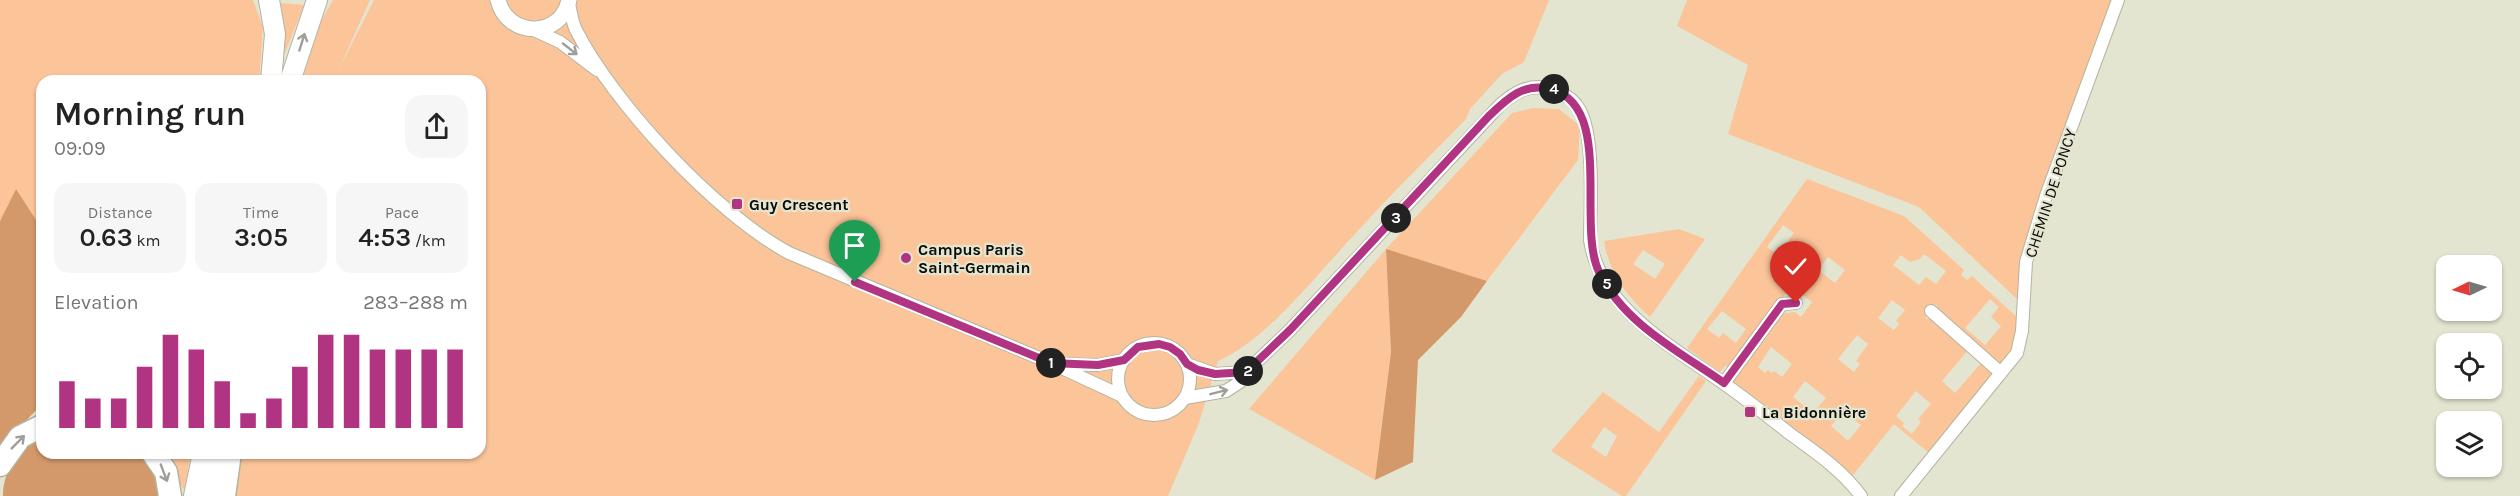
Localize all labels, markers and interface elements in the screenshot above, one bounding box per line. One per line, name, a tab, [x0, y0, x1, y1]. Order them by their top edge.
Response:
one-way arrow	[297, 33, 308, 52]
one-way arrow	[562, 43, 578, 56]
pin: 4	[1539, 74, 1569, 104]
text: 4	[1549, 79, 1559, 98]
text: Morning run	[54, 95, 246, 133]
button: share	[405, 95, 468, 158]
street label: CHEMIN DE PONCY	[2021, 126, 2080, 260]
text: 09:09	[54, 137, 106, 160]
place label: Guy Crescent	[749, 195, 849, 214]
marker: Guy Crescent	[730, 197, 744, 211]
text: Distance	[88, 203, 152, 222]
text: Time	[243, 203, 279, 222]
text: Pace	[385, 203, 419, 222]
pin: 3	[1381, 203, 1411, 233]
text: 3	[1391, 208, 1401, 227]
pin	[829, 220, 880, 282]
text: 0.63	[80, 222, 133, 253]
text: 3:05	[234, 222, 288, 253]
text: 4:53	[358, 222, 411, 253]
icon: arrive	[838, 229, 871, 262]
text: km	[133, 231, 160, 250]
text: /km	[411, 231, 446, 250]
place label: Campus Paris Saint-Germain	[918, 240, 1030, 277]
pin	[1770, 241, 1821, 303]
icon: check	[1779, 250, 1812, 283]
marker: Campus Paris Saint-Germain	[899, 251, 913, 265]
north arrow	[2436, 255, 2502, 321]
map controls	[2436, 255, 2502, 477]
pin: 5	[1592, 269, 1622, 299]
text: 5	[1602, 274, 1612, 293]
text: Elevation	[54, 291, 139, 314]
text: 283–288 m	[363, 291, 468, 314]
button: locate	[2436, 333, 2502, 399]
pin: 1	[1036, 348, 1066, 378]
text: 1	[1048, 353, 1054, 372]
pin: 2	[1233, 356, 1263, 386]
text: 2	[1243, 361, 1253, 380]
one-way arrow	[1210, 386, 1229, 398]
place label: La Bidonnière	[1762, 403, 1866, 422]
marker: La Bidonnière	[1743, 405, 1757, 419]
button: layers	[2436, 411, 2502, 477]
one-way arrow	[10, 435, 25, 450]
one-way arrow	[160, 464, 171, 482]

